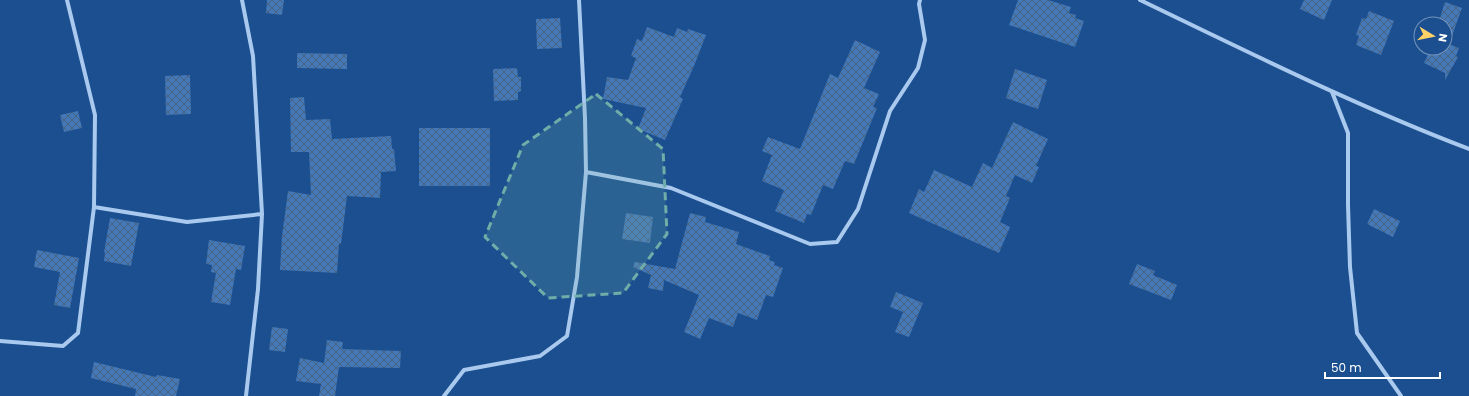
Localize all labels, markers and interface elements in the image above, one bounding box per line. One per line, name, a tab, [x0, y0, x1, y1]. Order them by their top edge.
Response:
north arrow	[1413, 16, 1453, 56]
text: N	[1434, 32, 1451, 43]
scale bar	[1325, 354, 1440, 380]
text: 50 m	[1331, 359, 1362, 376]

